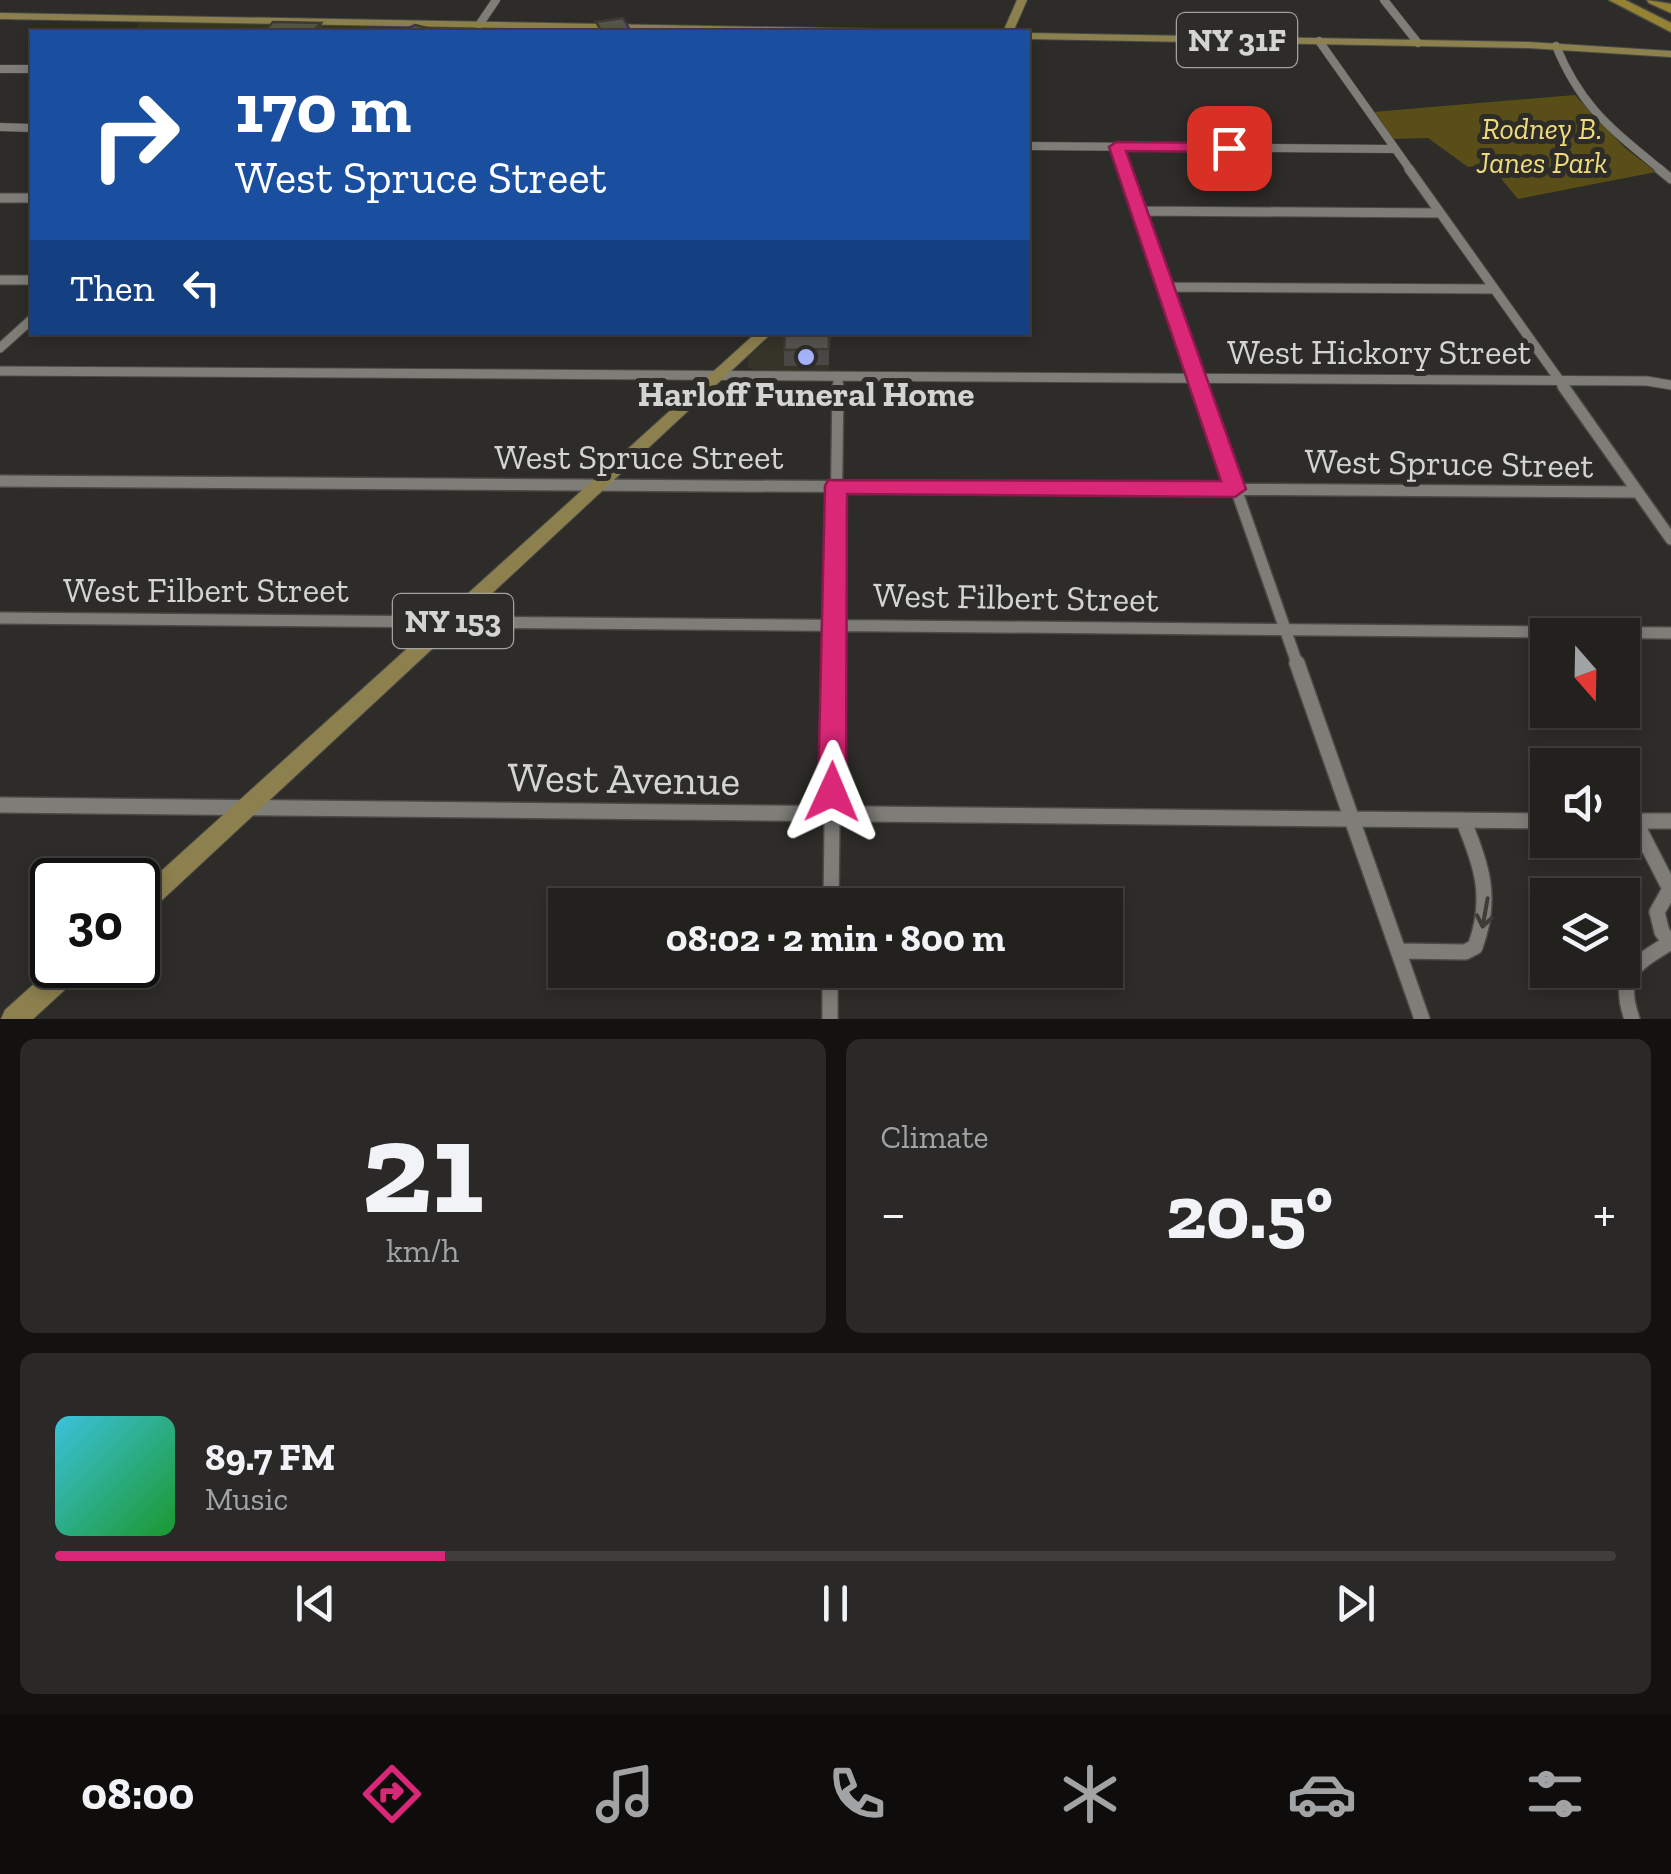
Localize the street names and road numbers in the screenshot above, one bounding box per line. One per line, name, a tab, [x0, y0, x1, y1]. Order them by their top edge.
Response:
road number: NY 31F	[1177, 13, 1297, 67]
street label: West Hickory Street	[1227, 331, 1531, 373]
street label: West Spruce Street	[495, 436, 783, 478]
street label: West Spruce Street	[1304, 439, 1594, 487]
street label: West Filbert Street	[63, 569, 349, 611]
street label: West Filbert Street	[873, 574, 1159, 620]
road number: NY 153	[393, 594, 513, 648]
street label: West Avenue	[507, 751, 741, 806]

